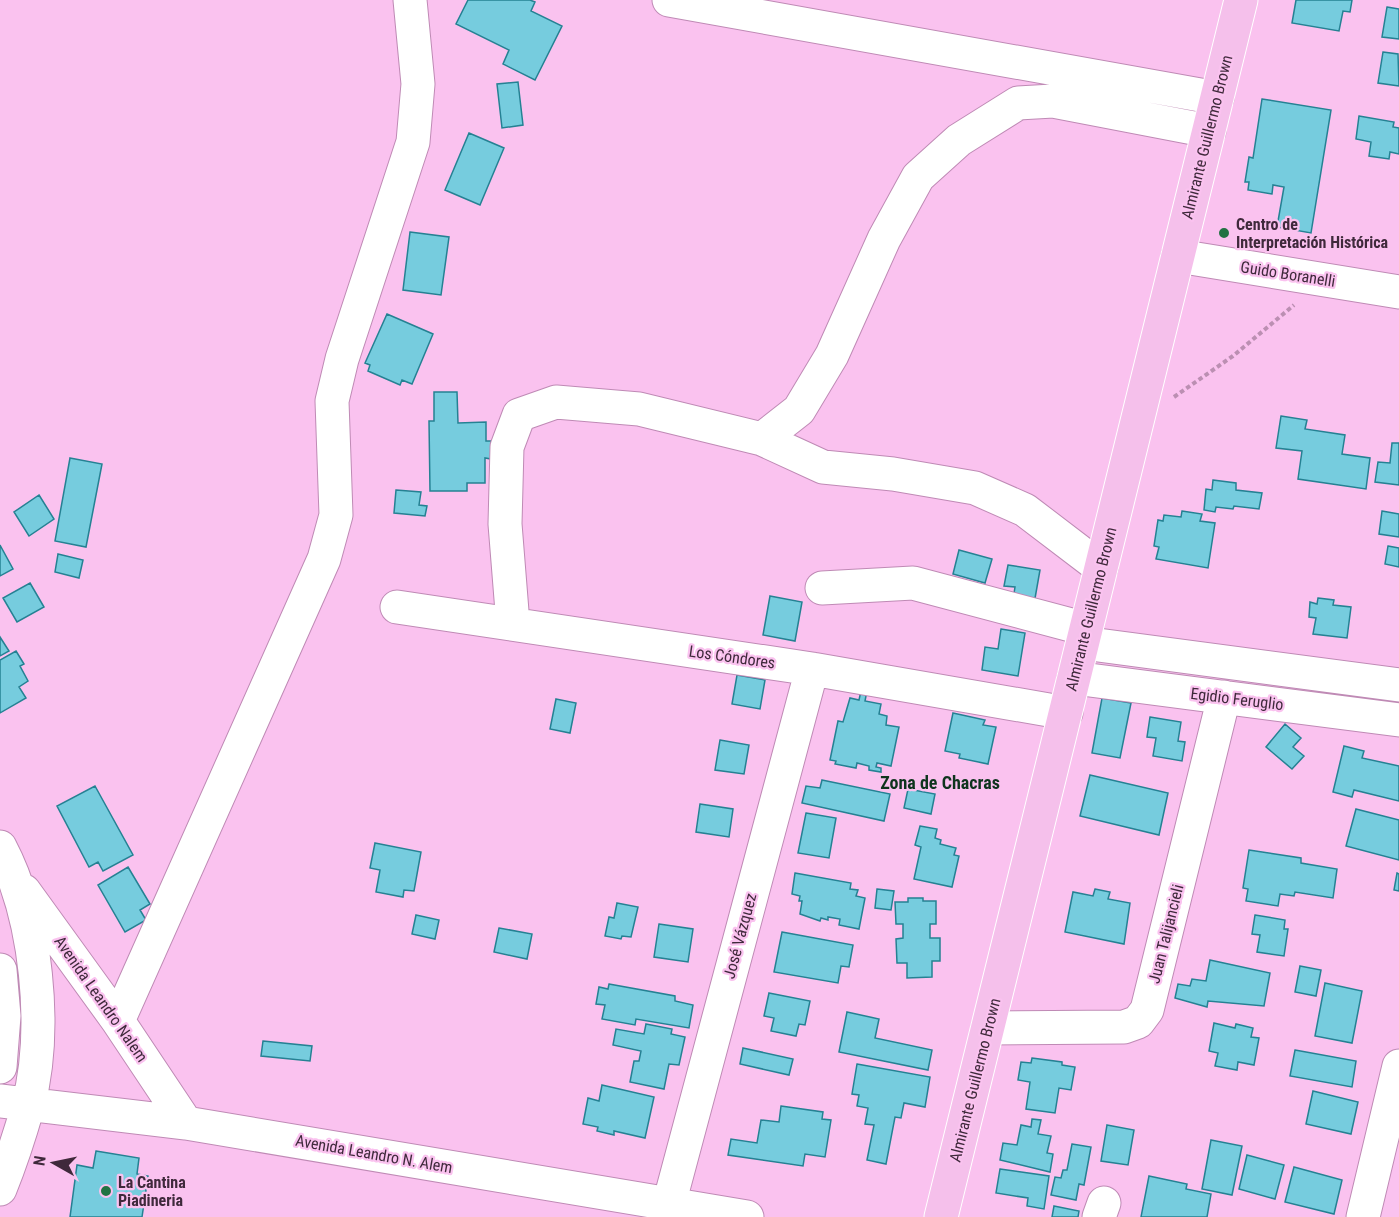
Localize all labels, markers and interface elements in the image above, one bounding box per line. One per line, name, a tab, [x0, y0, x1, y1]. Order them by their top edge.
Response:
street label: Almirante Guillermo Brown	[1177, 53, 1237, 221]
place label: Centro de Interpretación Histórica	[1236, 215, 1389, 252]
marker: Centro de Interpretación Histórica	[1217, 226, 1231, 240]
street label: Guido Boranelli	[1239, 257, 1337, 291]
street label: Almirante Guillermo Brown	[1061, 525, 1121, 693]
street label: Los Cóndores	[688, 642, 776, 672]
street label: Egidio Feruglio	[1189, 684, 1285, 714]
district label: Zona de Chacras	[880, 772, 1000, 793]
street label: Juan Talijancieli	[1144, 882, 1188, 986]
street label: José Vázquez	[719, 891, 761, 981]
street label: Avenida Leandro Nalem	[50, 932, 152, 1066]
street label: Almirante Guillermo Brown	[945, 996, 1005, 1164]
street label: Avenida Leandro N. Alem	[294, 1131, 454, 1177]
north arrow	[24, 1133, 84, 1193]
text: N	[30, 1154, 50, 1167]
place label: La Cantina Piadineria	[118, 1173, 186, 1210]
marker: La Cantina Piadineria	[99, 1184, 113, 1198]

